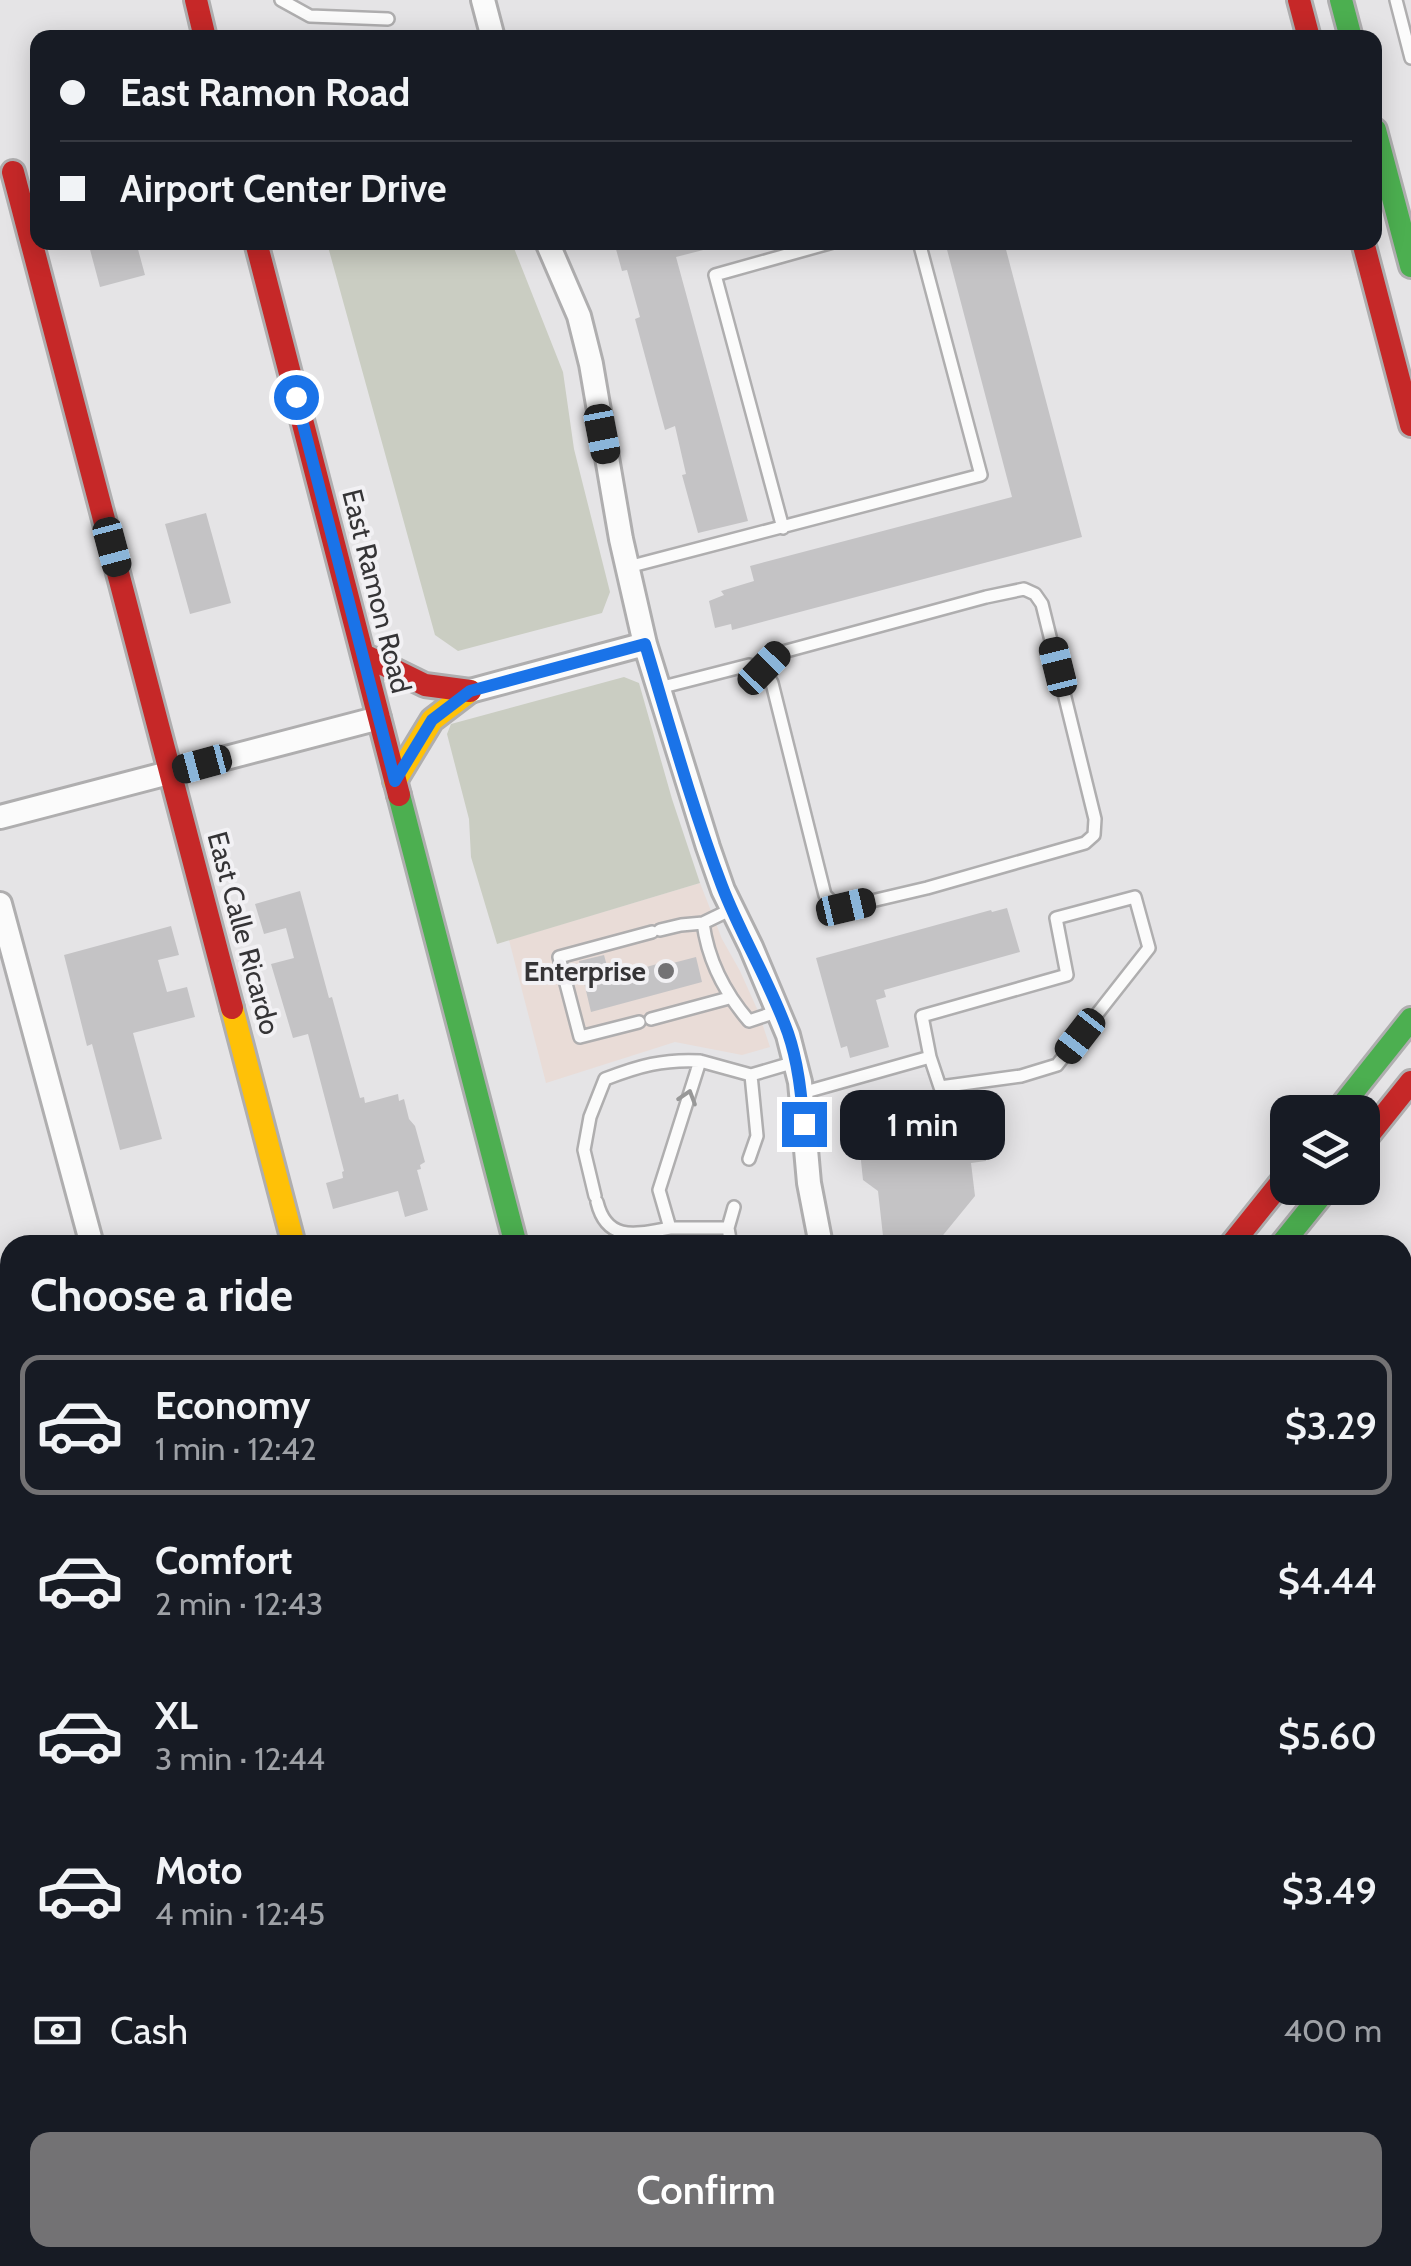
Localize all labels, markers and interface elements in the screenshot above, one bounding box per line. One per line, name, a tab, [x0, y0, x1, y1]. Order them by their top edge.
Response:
text: East Ramon Road	[120, 69, 410, 116]
text: Airport Center Drive	[120, 165, 447, 212]
route start	[274, 375, 319, 420]
car	[582, 402, 622, 466]
street label: East Ramon Road	[335, 485, 419, 697]
car	[90, 514, 134, 580]
car	[1036, 634, 1080, 700]
car	[732, 636, 796, 700]
car	[169, 742, 235, 786]
street label: East Calle Ricardo	[201, 828, 287, 1038]
car	[813, 886, 879, 928]
place label: Enterprise	[523, 954, 646, 988]
marker: Enterprise	[655, 960, 677, 982]
car	[1050, 1003, 1110, 1069]
one-way arrow	[677, 1089, 697, 1106]
callout: 1 min	[839, 1089, 1004, 1159]
map controls	[1270, 1095, 1380, 1205]
button: layers	[1270, 1095, 1380, 1205]
route end	[782, 1102, 827, 1147]
text: 1 min	[887, 1105, 958, 1144]
text: Choose a ride	[30, 1268, 293, 1322]
icon: car	[35, 1380, 125, 1470]
text: Economy	[155, 1382, 310, 1429]
text: $3.29	[1285, 1402, 1377, 1449]
text: 1 min · 12:42	[155, 1429, 317, 1468]
icon: car	[35, 1535, 125, 1625]
text: Comfort	[155, 1537, 292, 1584]
text: $4.44	[1278, 1557, 1377, 1604]
text: 2 min · 12:43	[155, 1584, 323, 1623]
icon: car	[35, 1690, 125, 1780]
text: XL	[155, 1692, 198, 1739]
text: $5.60	[1278, 1712, 1377, 1759]
text: 3 min · 12:44	[155, 1739, 325, 1778]
icon: car	[35, 1845, 125, 1935]
text: Moto	[155, 1847, 242, 1894]
text: $3.49	[1282, 1867, 1377, 1914]
text: 4 min · 12:45	[155, 1894, 325, 1933]
icon: cash	[30, 2003, 85, 2058]
text: Cash	[110, 2007, 188, 2054]
text: 400 m	[1284, 2011, 1382, 2050]
button: Confirm	[30, 2132, 1382, 2247]

